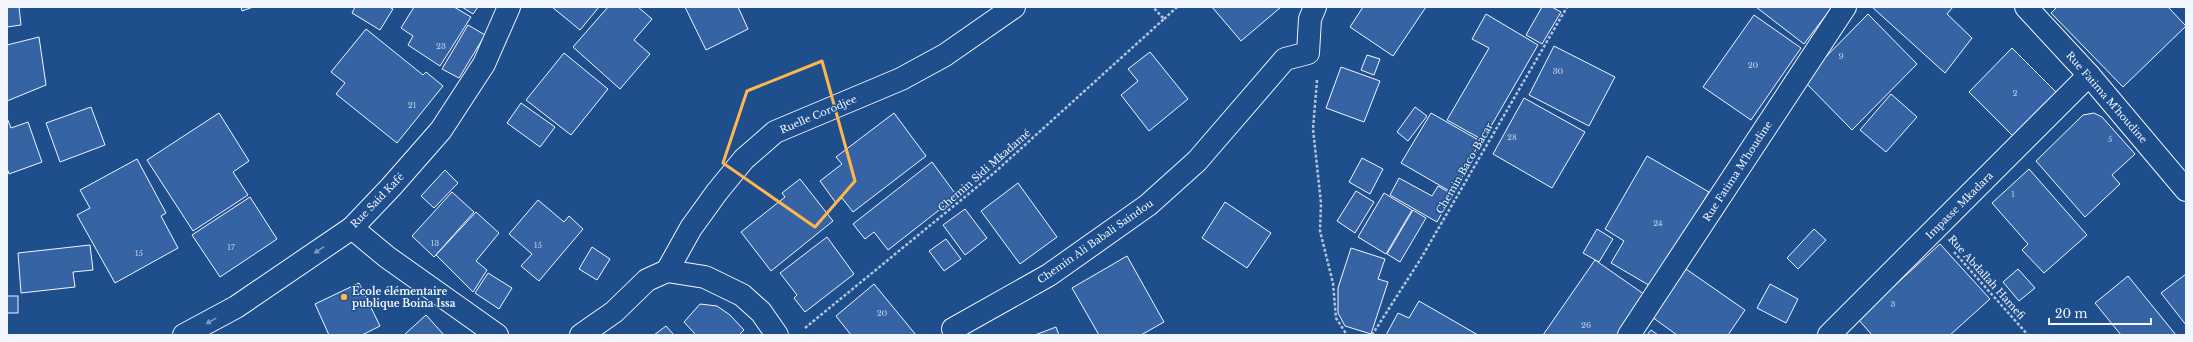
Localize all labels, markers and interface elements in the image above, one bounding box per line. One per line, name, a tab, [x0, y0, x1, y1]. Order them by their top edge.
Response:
house number: 23	[436, 41, 446, 51]
street label: Rue Fatima M'houdine	[2063, 49, 2150, 146]
house number: 9	[1838, 51, 1844, 61]
house number: 20	[1748, 60, 1759, 70]
house number: 30	[1553, 66, 1564, 76]
house number: 2	[2013, 88, 2018, 98]
street label: Ruelle Corodjee	[778, 92, 859, 137]
house number: 21	[408, 100, 417, 110]
street label: Rue Fatima M'houdine	[1700, 118, 1775, 224]
street label: Chemin Baco-Bacar	[1433, 120, 1496, 216]
street label: Chemin Sidi Mkadamé	[935, 126, 1034, 214]
house number: 28	[1507, 132, 1517, 142]
house number: 5	[2108, 134, 2113, 144]
street label: Impasse Mkadara	[1923, 169, 1996, 242]
street label: Rue Said Kafé	[348, 170, 407, 231]
house number: 1	[2011, 189, 2015, 199]
street label: Chemin Ali Babali Saindou	[1035, 196, 1156, 286]
house number: 24	[1653, 218, 1663, 228]
street label: Rue Abdallah Hamefi	[1945, 233, 2028, 323]
house number: 13	[431, 238, 439, 248]
house number: 15	[534, 240, 543, 250]
house number: 17	[227, 242, 236, 252]
one-way arrow	[314, 246, 325, 254]
house number: 15	[135, 248, 144, 258]
place label: Ecole élémentaire publique Boina Issa	[352, 285, 456, 310]
marker: Ecole élémentaire publique Boina Issa	[339, 292, 349, 302]
house number: 3	[1891, 299, 1896, 309]
scale bar	[2049, 300, 2151, 326]
text: 20 m	[2055, 306, 2087, 321]
house number: 20	[877, 308, 888, 318]
one-way arrow	[205, 317, 216, 324]
house number: 26	[1581, 320, 1591, 330]

